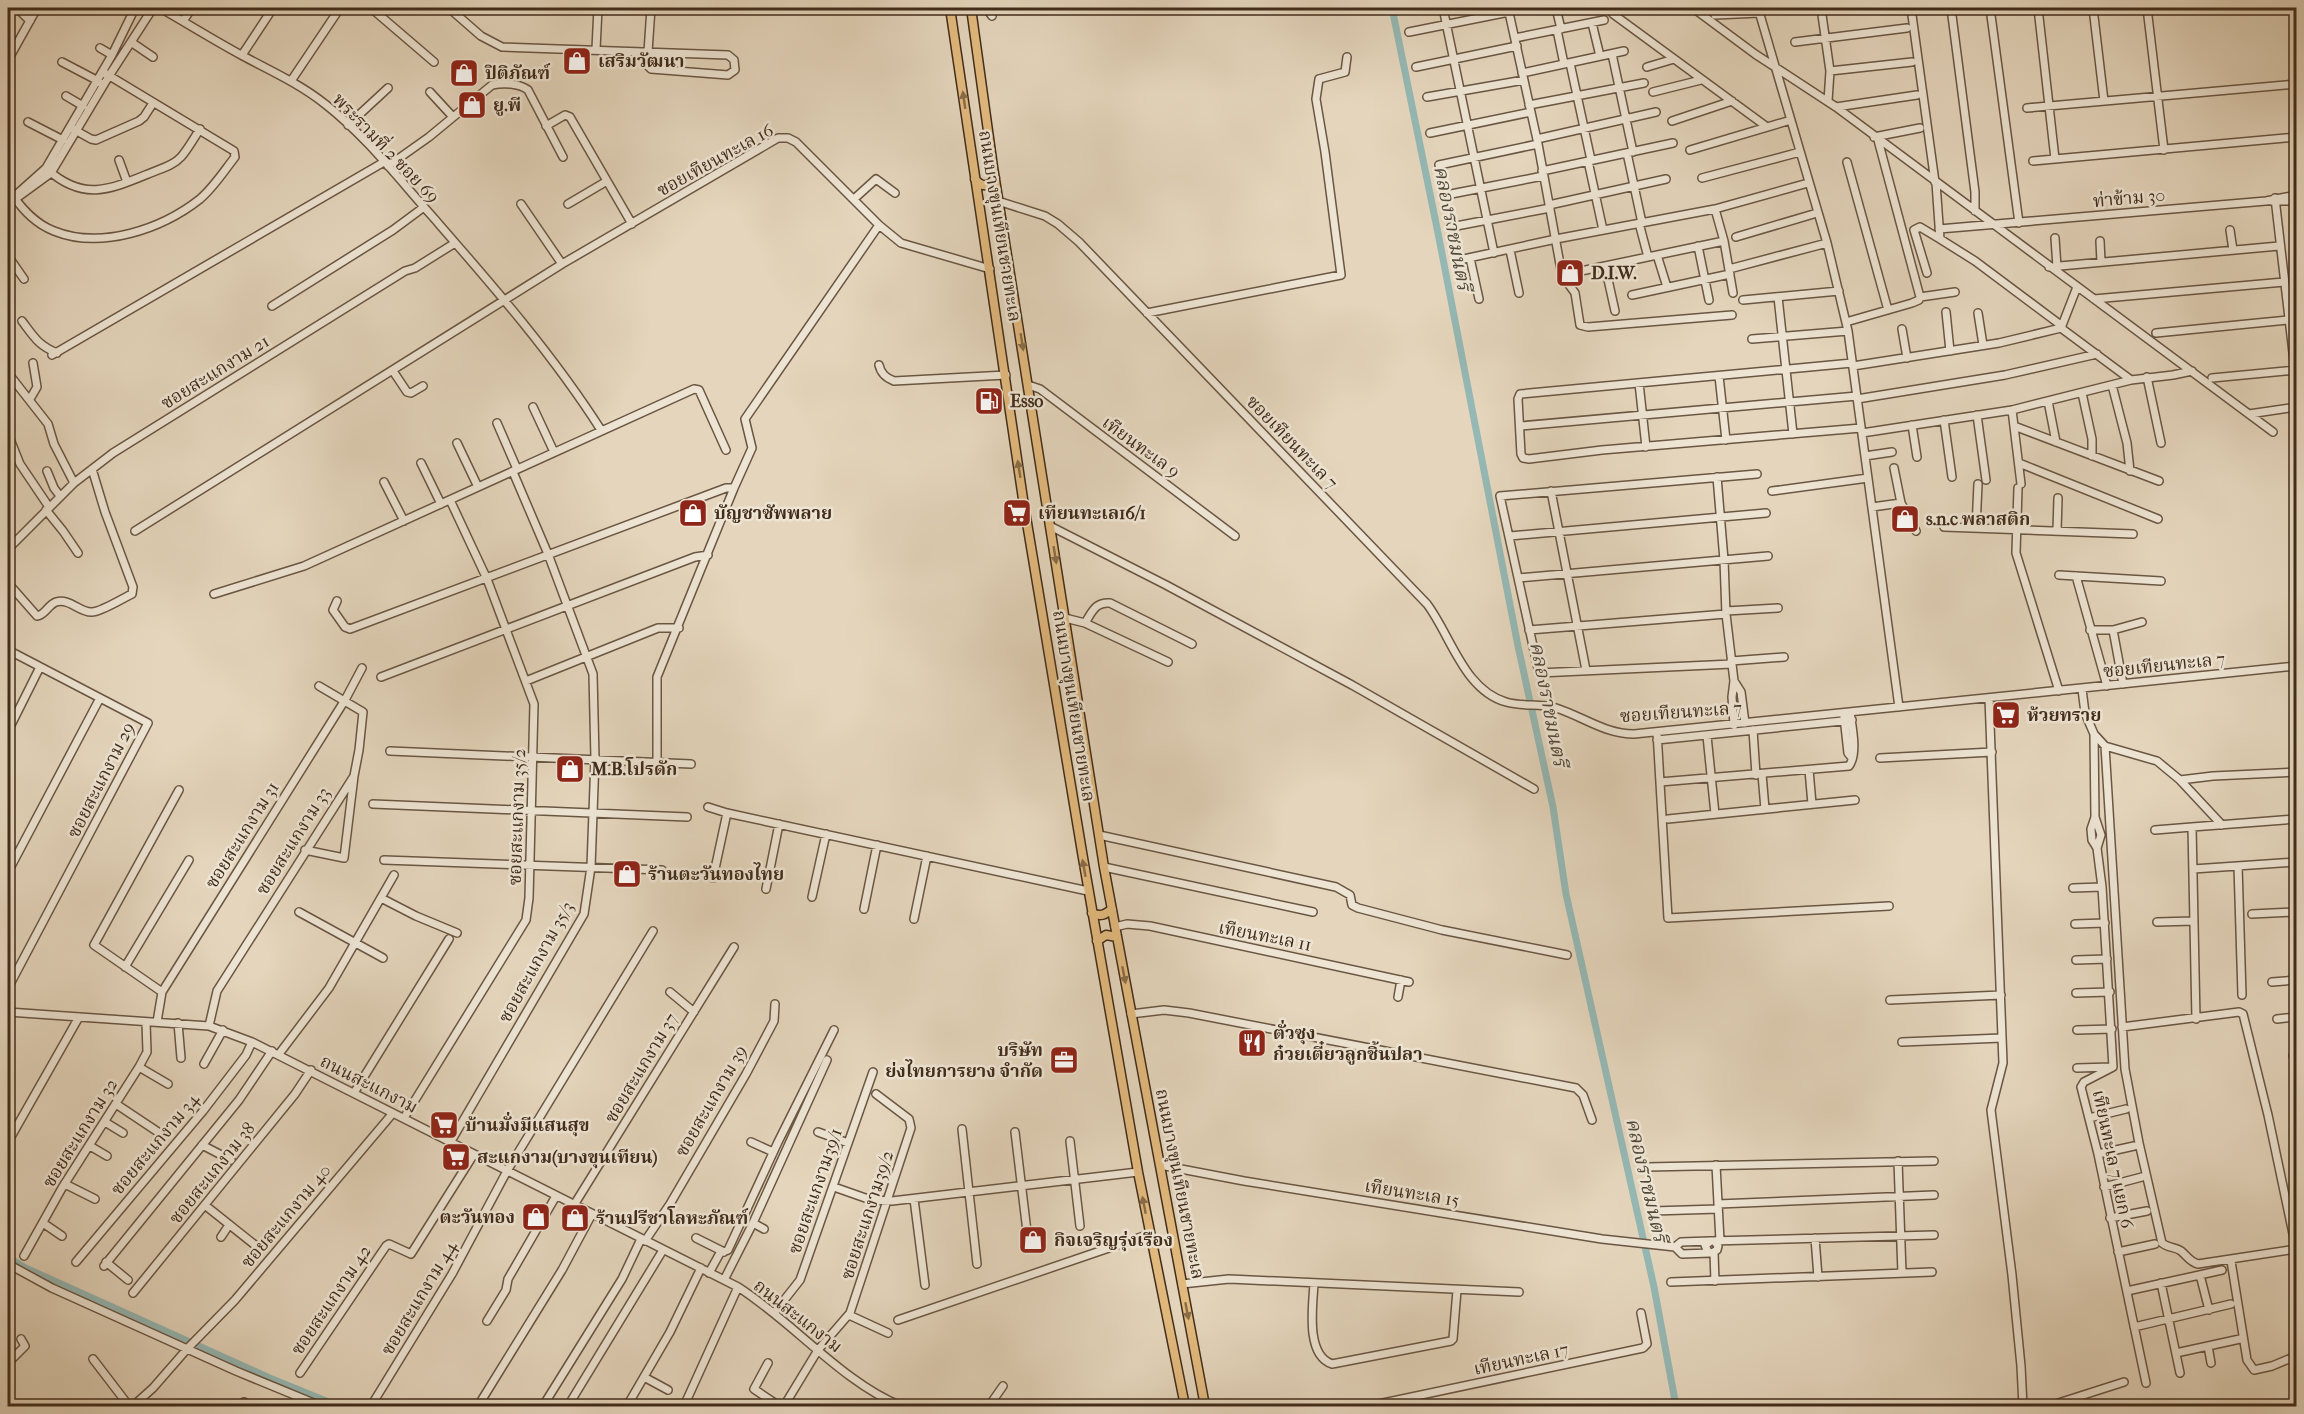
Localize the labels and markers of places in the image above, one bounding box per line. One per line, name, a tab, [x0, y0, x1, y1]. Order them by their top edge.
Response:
shop icon: เสริมวัฒนา	[561, 45, 593, 77]
place label: เสริมวัฒนา	[598, 51, 684, 72]
shop icon: ปิติภัณฑ์	[448, 57, 480, 89]
place label: ปิติภัณฑ์	[484, 63, 551, 84]
shop icon: ยู.พี	[456, 89, 488, 121]
place label: ยู.พี	[493, 95, 521, 116]
shop icon: D.I.W.	[1554, 257, 1586, 289]
place label: D.I.W.	[1591, 263, 1637, 284]
fuel station icon: Esso	[973, 385, 1005, 417]
place label: Esso	[1010, 391, 1043, 412]
shop icon: บัญชาซัพพลาย	[677, 497, 709, 529]
supermarket icon: เทียนทะเล16/1	[1001, 497, 1033, 529]
place label: บัญชาซัพพลาย	[714, 503, 832, 524]
place label: เทียนทะเล16/1	[1038, 503, 1146, 524]
shop icon: s.n.c พลาสติก	[1889, 503, 1921, 535]
place label: s.n.c พลาสติก	[1926, 509, 2030, 530]
supermarket icon: ห้วยทราย	[1990, 699, 2022, 731]
place label: ห้วยทราย	[2027, 705, 2101, 726]
shop icon: M.B.โปรดัก	[554, 753, 586, 785]
place label: M.B.โปรดัก	[590, 757, 677, 780]
shop icon: ร้านตะวันทองไทย	[611, 858, 643, 890]
place label: ร้านตะวันทองไทย	[648, 862, 784, 885]
place label: ตั่วซุง ก๋วยเตี๋ยวลูกชิ้นปลา	[1273, 1019, 1423, 1065]
restaurant icon: ตั่วซุง ก๋วยเตี๋ยวลูกชิ้นปลา	[1236, 1027, 1268, 1059]
place label: บริษัท ย่งไทยการยาง จำกัด	[885, 1040, 1043, 1082]
office icon: บริษัท ย่งไทยการยาง จำกัด	[1048, 1044, 1080, 1076]
supermarket icon: บ้านมั่งมีแสนสุข	[428, 1109, 460, 1141]
place label: บ้านมั่งมีแสนสุข	[465, 1111, 590, 1137]
supermarket icon: สะแกงาม(บางขุนเทียน)	[440, 1141, 472, 1173]
place label: สะแกงาม(บางขุนเทียน)	[477, 1147, 658, 1169]
shop icon: ตะวันทอง	[520, 1201, 552, 1233]
shop icon: ร้านปรีชาโลหะภัณฑ์	[559, 1202, 591, 1234]
place label: ร้านปรีชาโลหะภัณฑ์	[596, 1206, 749, 1229]
place label: ตะวันทอง	[439, 1207, 515, 1228]
shop icon: กิจเจริญรุ่งเรือง	[1017, 1224, 1049, 1256]
place label: กิจเจริญรุ่งเรือง	[1054, 1230, 1173, 1252]

